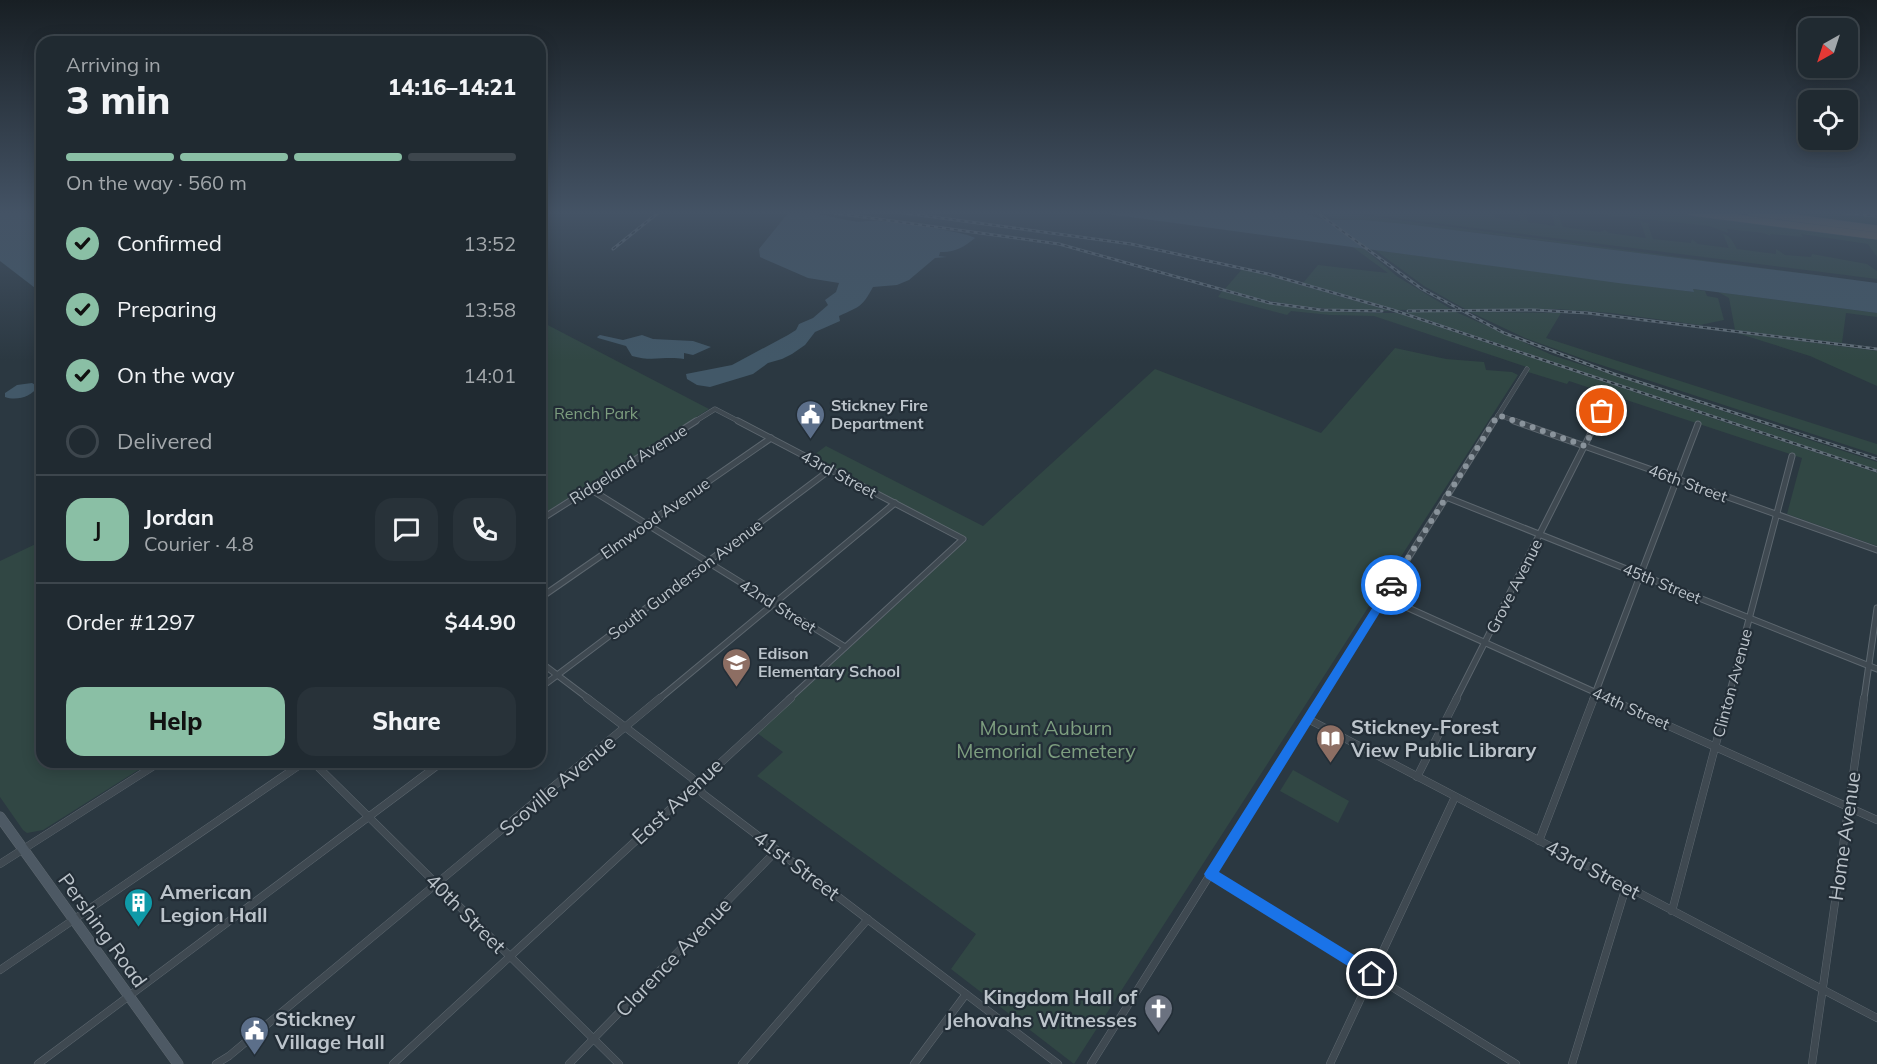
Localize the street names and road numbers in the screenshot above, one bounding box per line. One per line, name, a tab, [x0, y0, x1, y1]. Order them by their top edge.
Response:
street label: Ridgeland Avenue	[565, 420, 691, 508]
street label: 43rd Street	[798, 446, 881, 502]
street label: 46th Street	[1646, 459, 1731, 507]
street label: Elmwood Avenue	[597, 473, 713, 563]
street label: South Gunderson Avenue	[604, 514, 766, 644]
street label: Grove Avenue	[1482, 535, 1546, 637]
street label: 45th Street	[1620, 558, 1704, 608]
street label: 42nd Street	[736, 575, 820, 638]
street label: Clinton Avenue	[1708, 626, 1756, 740]
street label: 44th Street	[1589, 682, 1673, 734]
street label: Scoville Avenue	[494, 729, 620, 841]
street label: East Avenue	[626, 753, 728, 849]
street label: Home Avenue	[1823, 770, 1865, 902]
street label: 41st Street	[749, 825, 845, 905]
street label: 43rd Street	[1541, 834, 1645, 904]
street label: Pershing Road	[53, 868, 153, 992]
street label: 40th Street	[421, 868, 511, 958]
street label: Clarence Avenue	[610, 892, 736, 1022]

